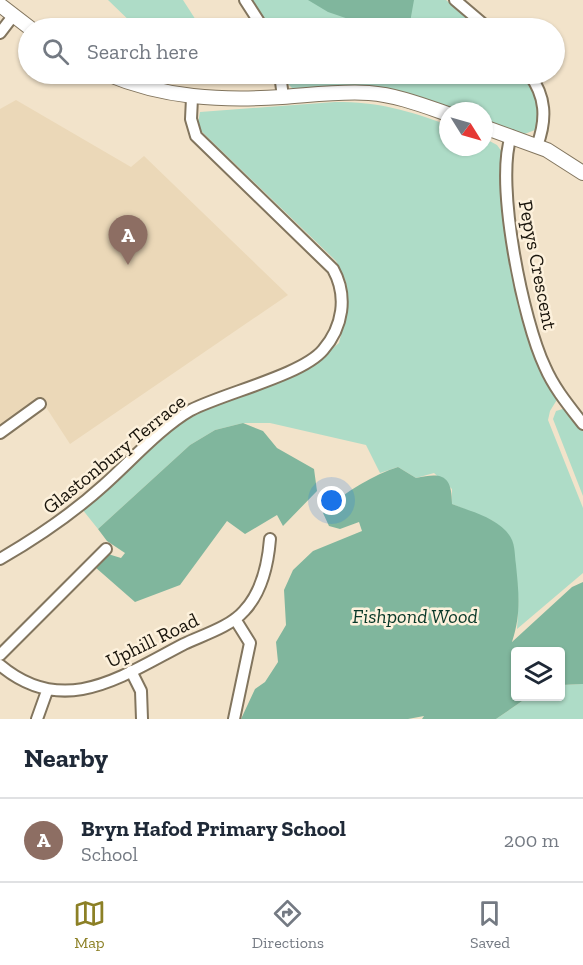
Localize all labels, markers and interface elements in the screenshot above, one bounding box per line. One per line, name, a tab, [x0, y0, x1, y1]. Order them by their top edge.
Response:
search box	[18, 18, 565, 84]
icon: search	[39, 35, 72, 68]
text: Search here	[87, 38, 198, 65]
north arrow	[439, 102, 493, 156]
street label: Pepys Crescent	[514, 198, 562, 332]
pin: A	[108, 216, 148, 265]
street label: Glastonbury Terrace	[38, 389, 190, 519]
your location	[317, 486, 346, 515]
park label: Fishpond Wood	[352, 604, 478, 628]
street label: Uphill Road	[102, 607, 202, 673]
map controls	[511, 647, 565, 701]
button: layers	[511, 647, 565, 701]
text: Nearby	[24, 742, 108, 774]
text: Bryn Hafod Primary School	[81, 815, 346, 842]
text: A	[37, 828, 50, 852]
text: 200 m	[504, 828, 559, 852]
text: School	[81, 842, 138, 866]
tab: Map	[73, 897, 106, 952]
tab: Directions	[252, 897, 324, 952]
tab: Saved	[470, 897, 510, 952]

